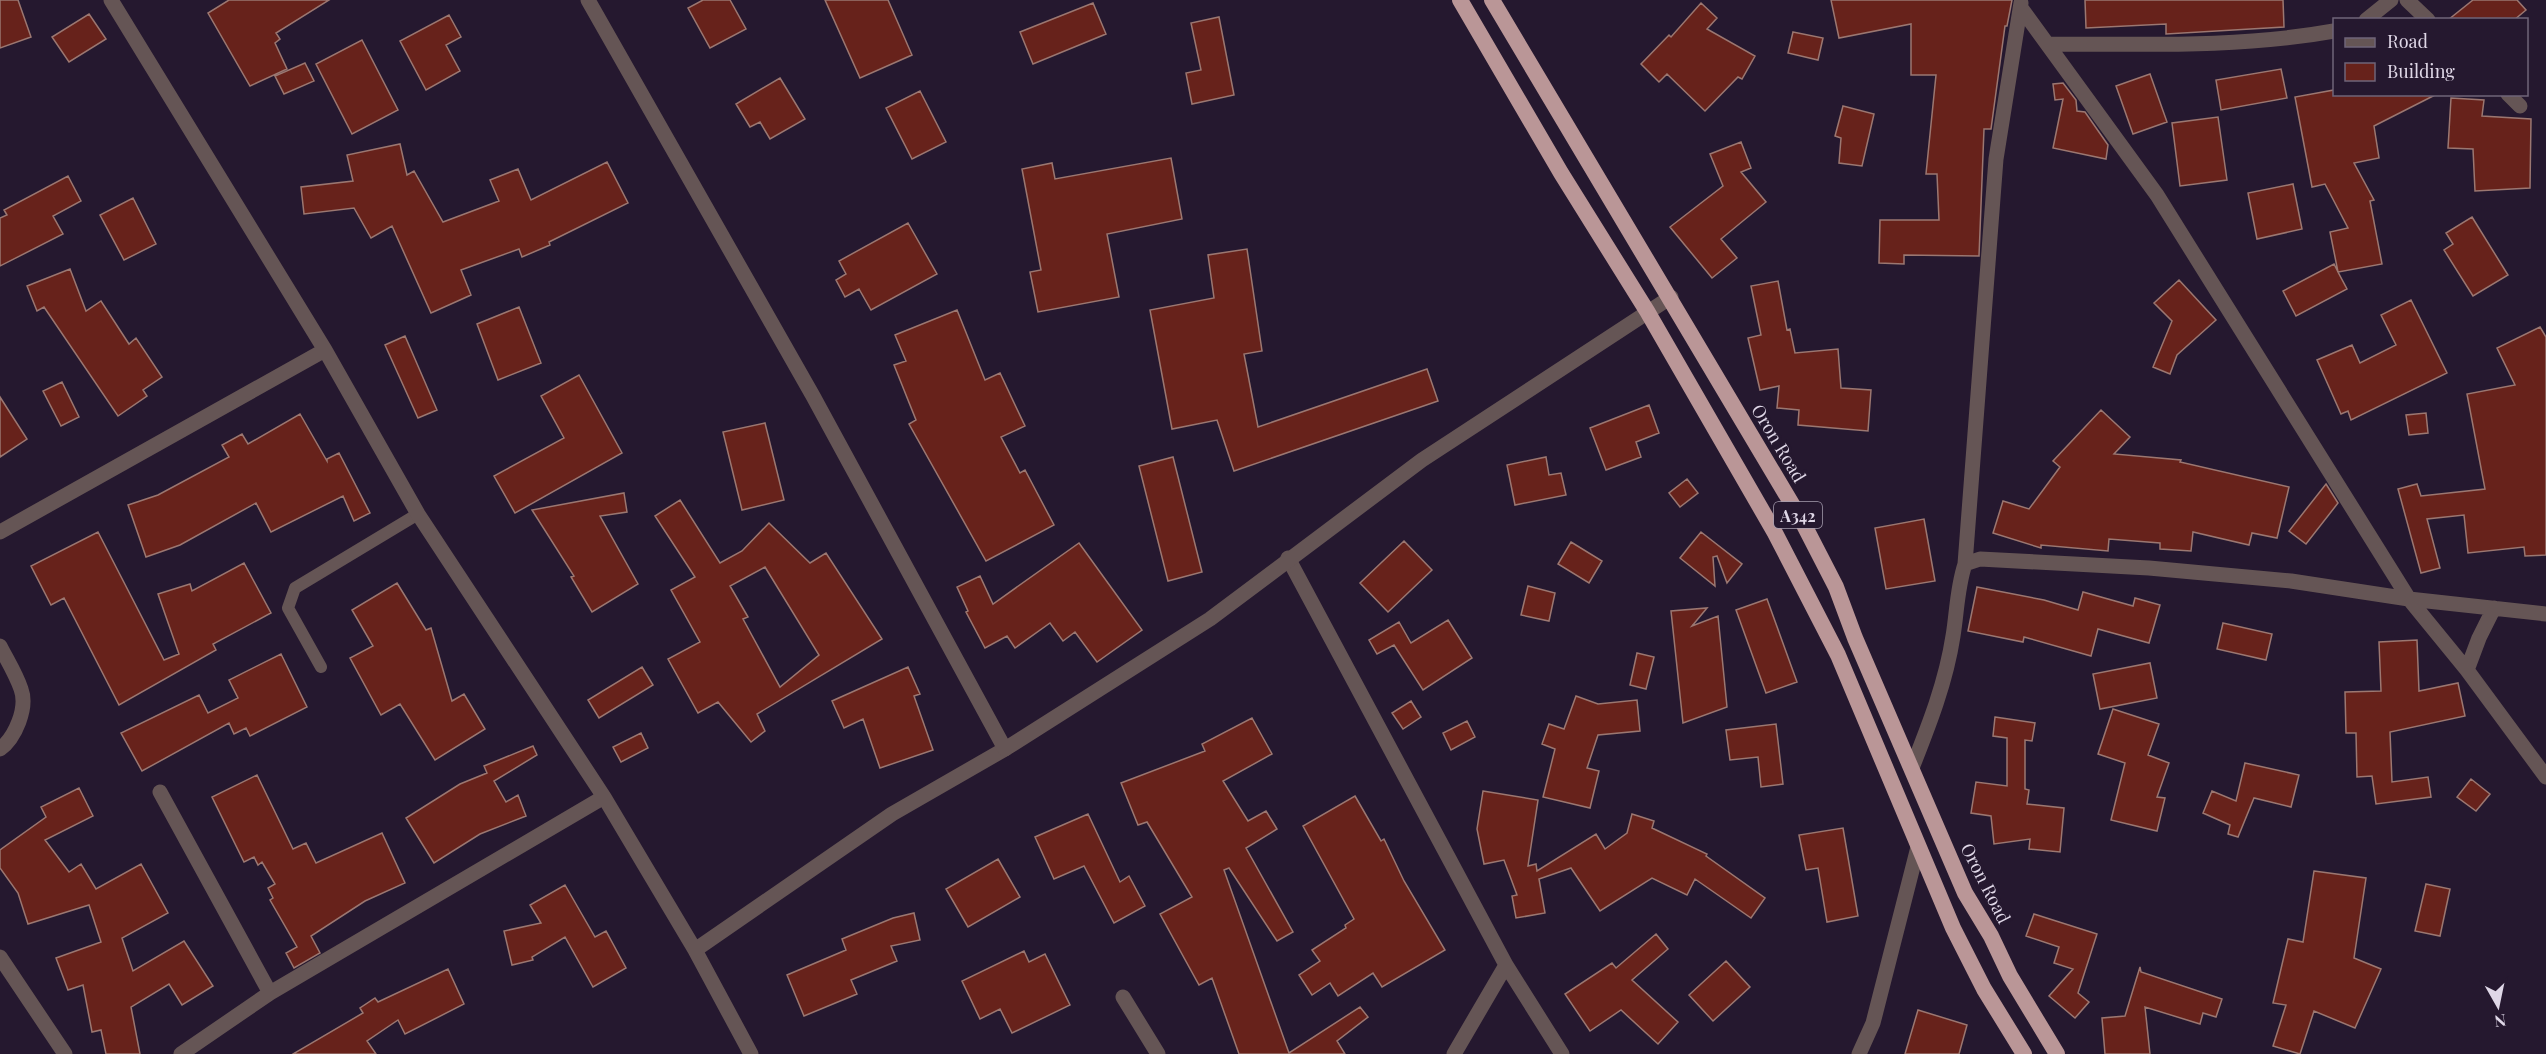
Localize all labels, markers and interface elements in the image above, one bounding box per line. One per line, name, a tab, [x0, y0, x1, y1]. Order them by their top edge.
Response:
legend	[2333, 18, 2528, 96]
text: Road	[2387, 29, 2428, 53]
text: Building	[2387, 59, 2455, 83]
street label: Oron Road	[1746, 400, 1812, 487]
road number: A342	[1774, 502, 1822, 528]
street label: Oron Road	[1956, 839, 2017, 928]
north arrow	[2468, 976, 2528, 1036]
text: N	[2493, 1010, 2508, 1033]

